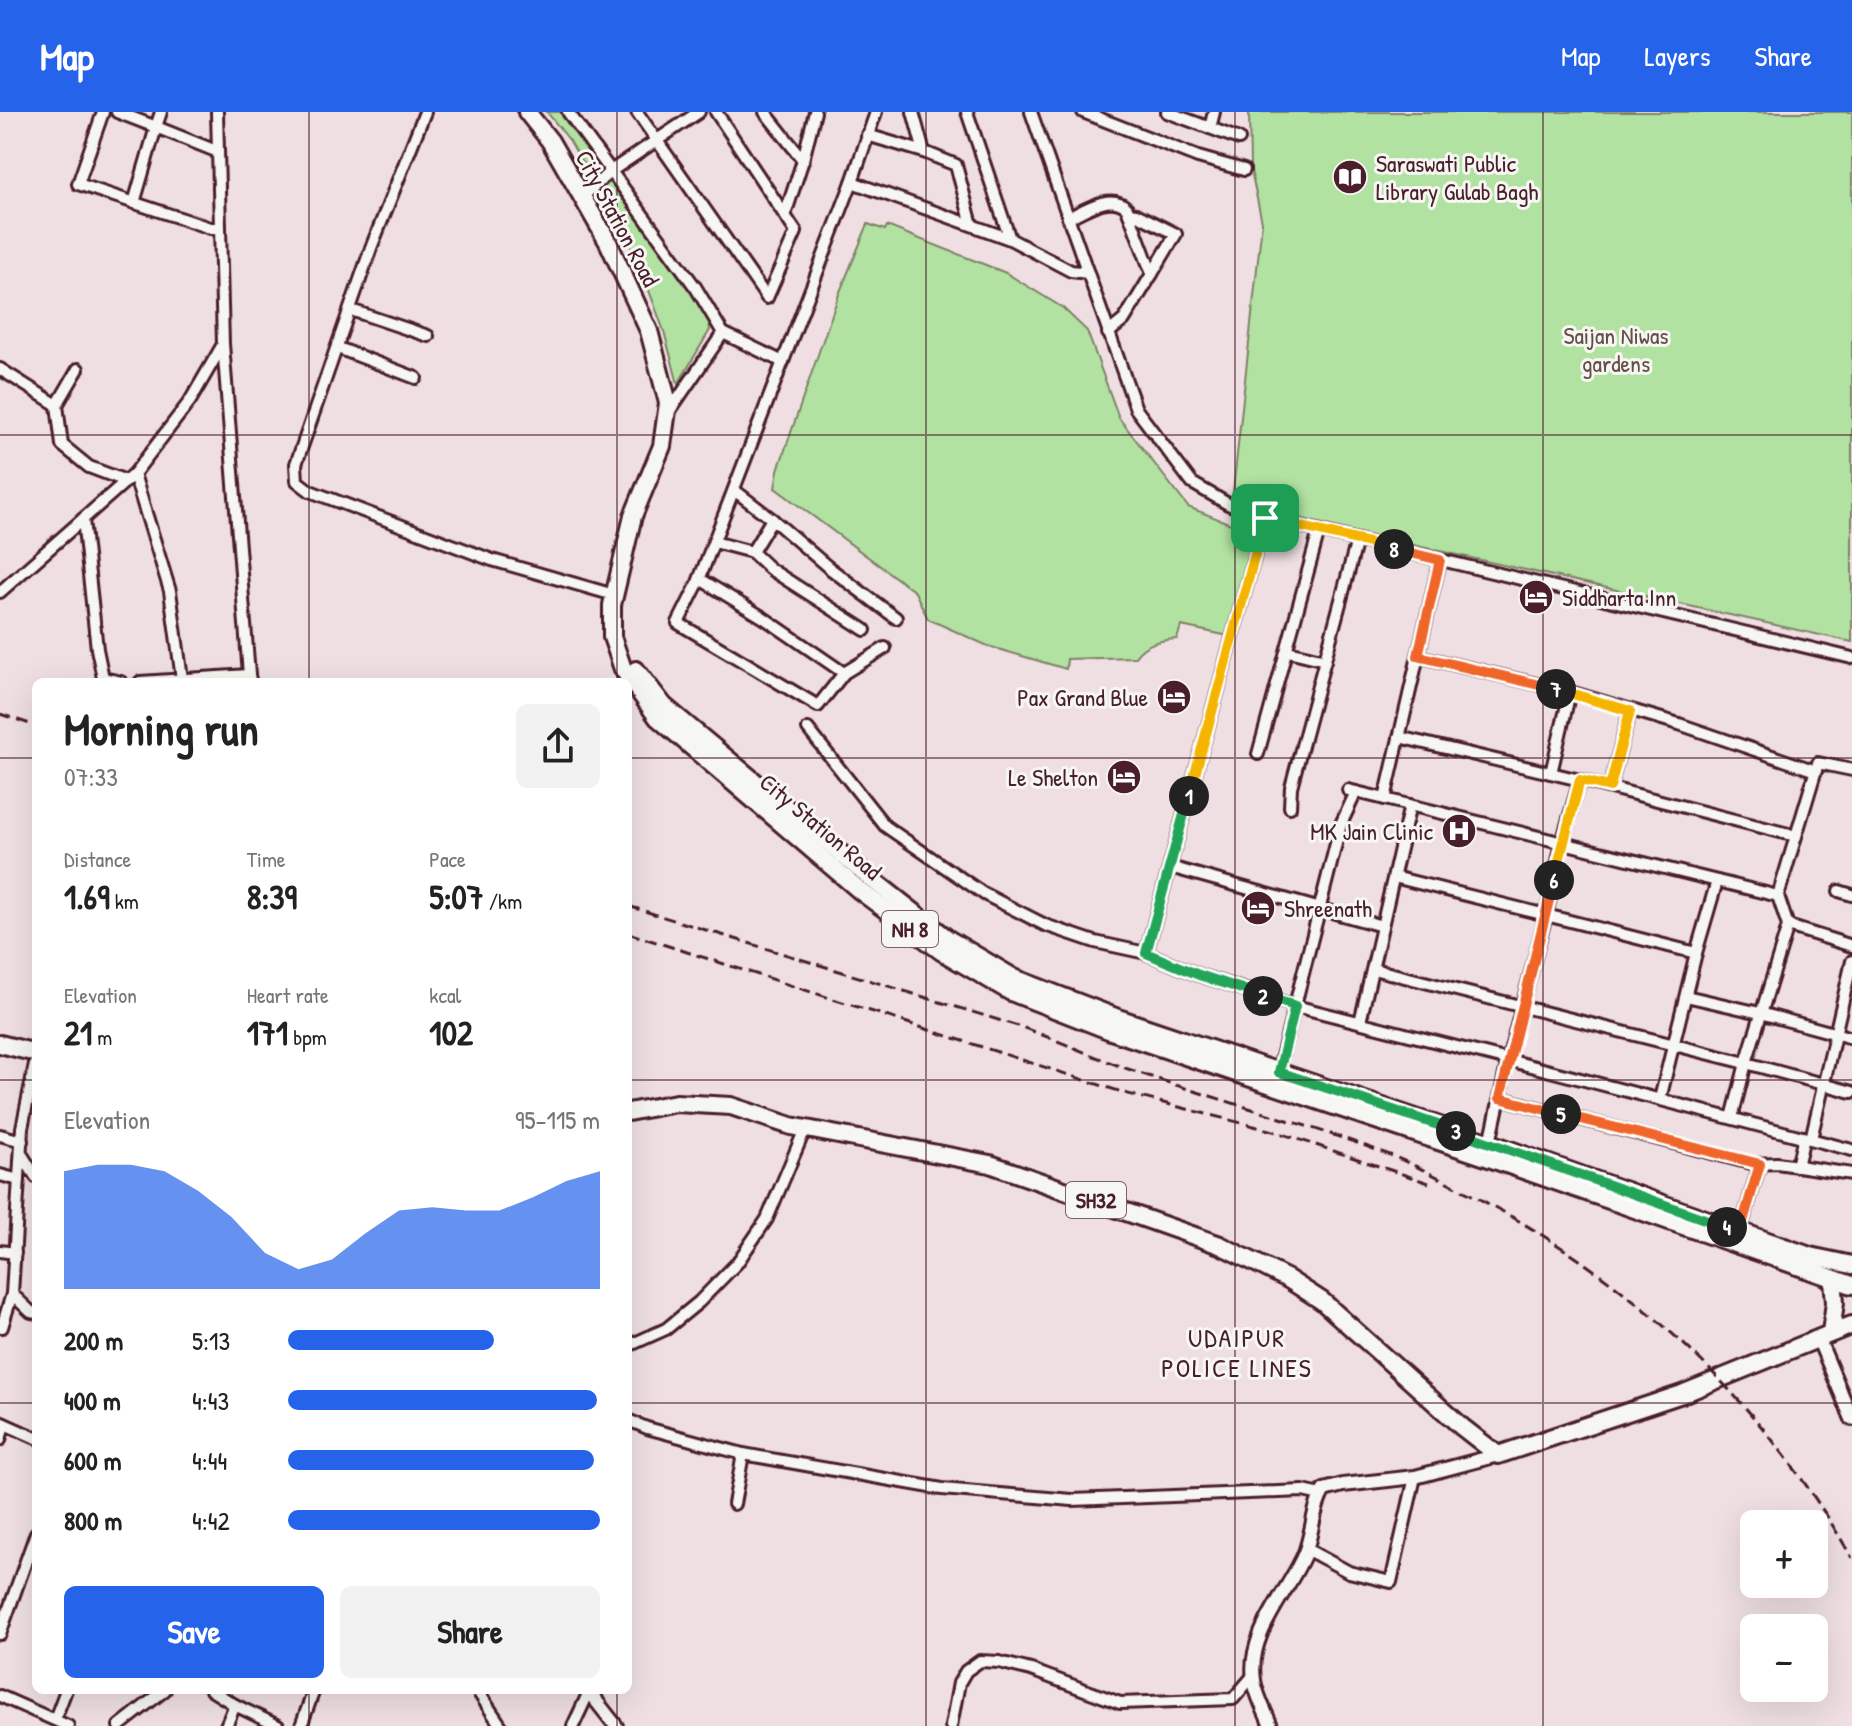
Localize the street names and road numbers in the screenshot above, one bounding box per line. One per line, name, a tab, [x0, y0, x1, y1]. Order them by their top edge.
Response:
street label: City Station Road	[569, 144, 667, 292]
street label: City Station Road	[753, 765, 889, 887]
road number: NH 8	[882, 911, 938, 947]
road number: SH32	[1066, 1182, 1126, 1218]

